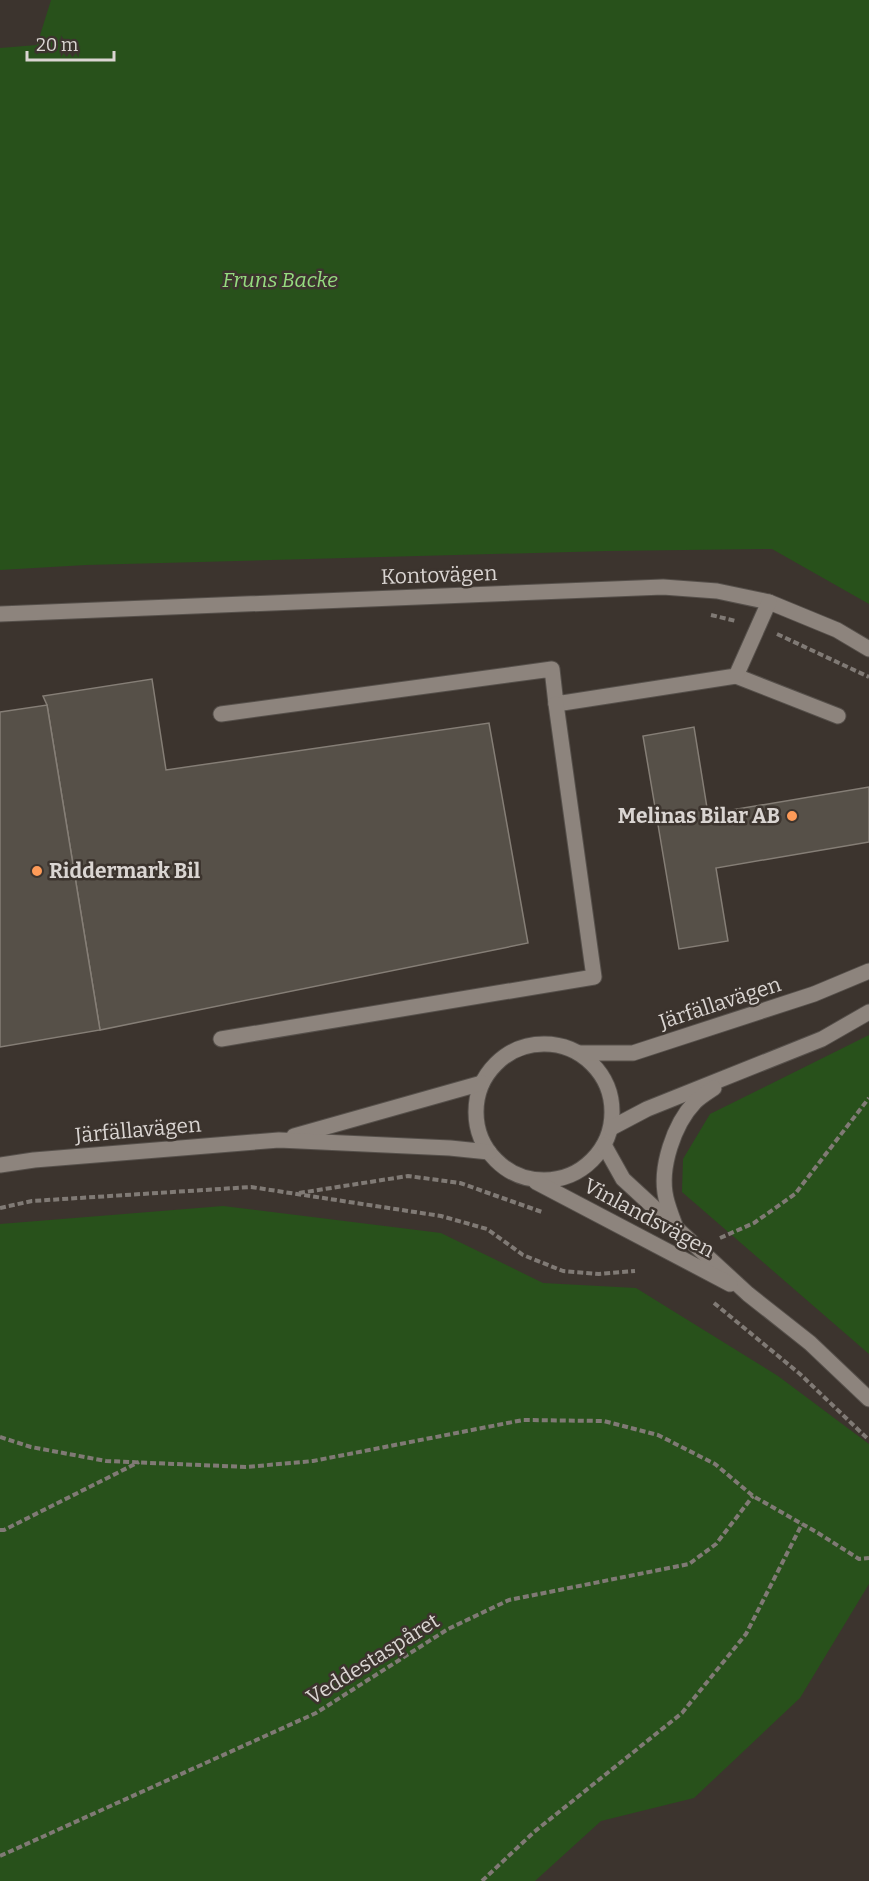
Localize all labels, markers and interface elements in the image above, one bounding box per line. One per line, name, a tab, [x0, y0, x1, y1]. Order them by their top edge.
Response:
scale bar	[27, 24, 114, 62]
text: 20 m	[36, 34, 78, 56]
park label: Fruns Backe	[222, 267, 338, 293]
street label: Kontovägen	[380, 560, 498, 590]
place label: Melinas Bilar AB	[618, 803, 780, 829]
marker: Melinas Bilar AB	[785, 809, 799, 823]
place label: Riddermark Bil	[49, 858, 201, 884]
marker: Riddermark Bil	[30, 864, 44, 878]
street label: Järfällavägen	[655, 971, 784, 1035]
street label: Järfällavägen	[73, 1112, 202, 1149]
street label: Vinlandsvägen	[579, 1173, 719, 1263]
street label: Veddestaspåret	[302, 1608, 445, 1710]

